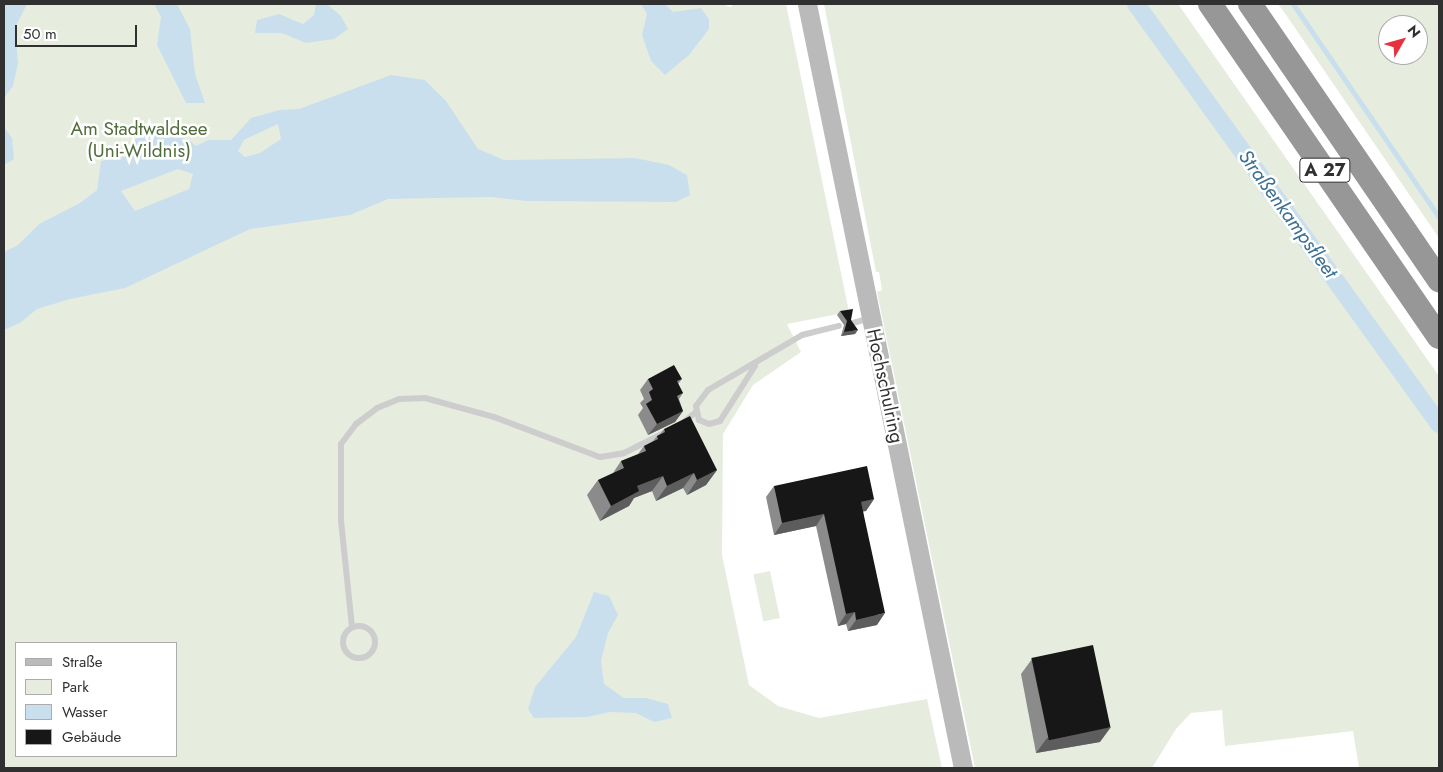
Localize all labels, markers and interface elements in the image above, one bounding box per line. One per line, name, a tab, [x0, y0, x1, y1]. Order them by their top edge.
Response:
scale bar	[18, 15, 140, 47]
north arrow	[1378, 15, 1428, 65]
text: N	[1403, 21, 1425, 42]
text: 50 m	[23, 23, 57, 45]
park label: Am Stadtwaldsee (Uni-Wildnis)	[70, 118, 208, 162]
water label: Straßenkampsfleet	[1233, 145, 1343, 283]
road number: A 27	[1299, 154, 1351, 186]
street label: Hochschulring	[862, 327, 908, 445]
legend	[15, 642, 178, 757]
text: Straße	[62, 651, 102, 673]
text: Park	[62, 676, 89, 698]
text: Wasser	[62, 701, 108, 723]
text: Gebäude	[62, 726, 121, 748]

